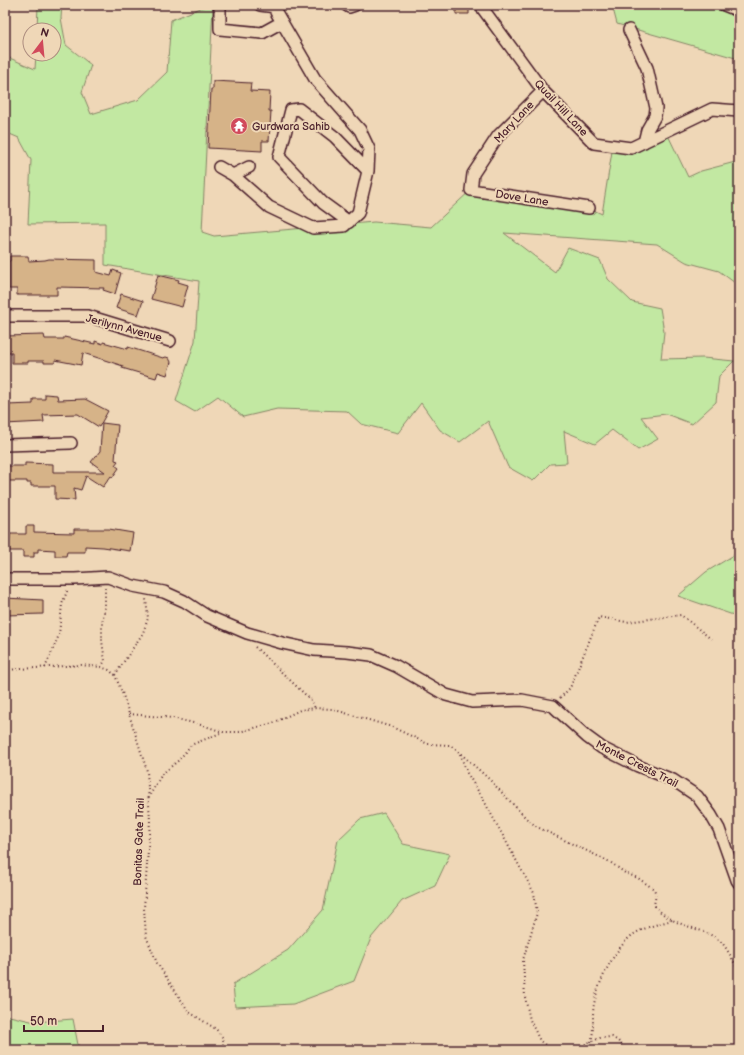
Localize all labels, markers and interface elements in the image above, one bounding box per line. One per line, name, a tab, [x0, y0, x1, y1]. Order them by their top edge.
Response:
north arrow	[22, 22, 62, 62]
text: N	[39, 25, 50, 40]
street label: Quail Hill Lane	[532, 77, 591, 139]
street label: Mary Lane	[491, 98, 537, 146]
temple icon: Gurdwara Sahib	[229, 116, 249, 136]
place label: Gurdwara Sahib	[252, 120, 330, 133]
street label: Dove Lane	[494, 187, 550, 209]
street label: Jerilynn Avenue	[84, 312, 164, 345]
street label: Monte Crests Trail	[594, 738, 680, 790]
street label: Bonitas Gate Trail	[131, 798, 147, 886]
scale bar	[24, 1007, 103, 1033]
text: 50 m	[30, 1014, 57, 1029]

